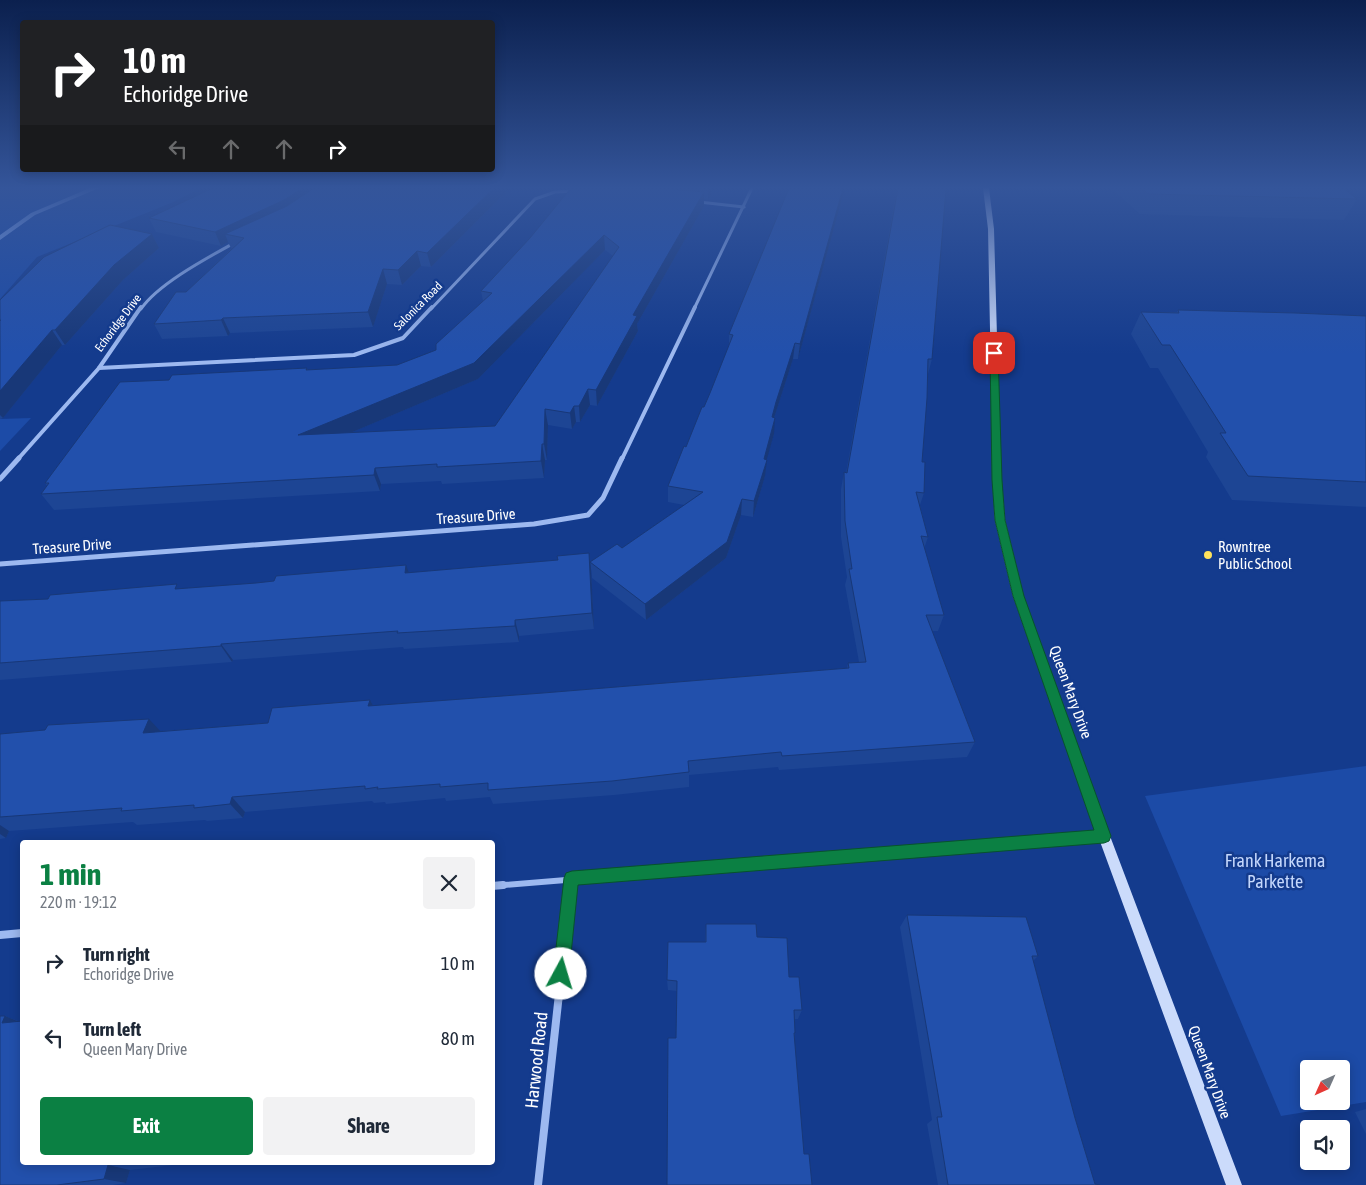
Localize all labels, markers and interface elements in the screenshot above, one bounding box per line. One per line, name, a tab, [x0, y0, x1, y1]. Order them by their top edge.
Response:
icon: right	[40, 40, 105, 105]
text: 10 m	[123, 40, 186, 80]
text: Echoridge Drive	[123, 81, 248, 107]
icon: left	[164, 135, 192, 163]
icon: ahead	[217, 135, 245, 163]
icon: ahead	[270, 135, 298, 163]
icon: right	[323, 135, 351, 163]
street label: Salonica Road	[391, 279, 445, 333]
street label: Echoridge Drive	[92, 292, 144, 354]
pin	[973, 332, 1015, 374]
icon: arrive	[980, 339, 1008, 367]
street label: Treasure Drive	[436, 505, 516, 527]
street label: Treasure Drive	[32, 535, 112, 557]
place label: Rowntree Public School	[1218, 538, 1292, 572]
marker: Rowntree Public School	[1202, 549, 1214, 561]
street label: Queen Mary Drive	[1046, 643, 1096, 741]
park label: Frank Harkema Parkette	[1225, 850, 1325, 892]
text: 1 min	[40, 857, 101, 891]
button: close	[423, 857, 475, 909]
text: 220 m · 19:12	[40, 893, 117, 911]
text: Turn right	[83, 943, 150, 965]
position arrow	[534, 947, 586, 999]
icon: right	[40, 949, 68, 977]
text: 10 m	[441, 952, 475, 974]
text: Echoridge Drive	[83, 965, 174, 983]
street label: Harwood Road	[520, 1011, 552, 1109]
text: Turn left	[83, 1018, 141, 1040]
street label: Queen Mary Drive	[1185, 1023, 1235, 1121]
icon: left	[40, 1024, 68, 1052]
text: 80 m	[441, 1027, 475, 1049]
text: Queen Mary Drive	[83, 1040, 187, 1058]
north arrow	[1300, 1060, 1350, 1110]
map controls	[1300, 1060, 1350, 1170]
button: Exit	[40, 1097, 253, 1155]
button: Share	[263, 1097, 475, 1155]
button: sound	[1300, 1120, 1350, 1170]

